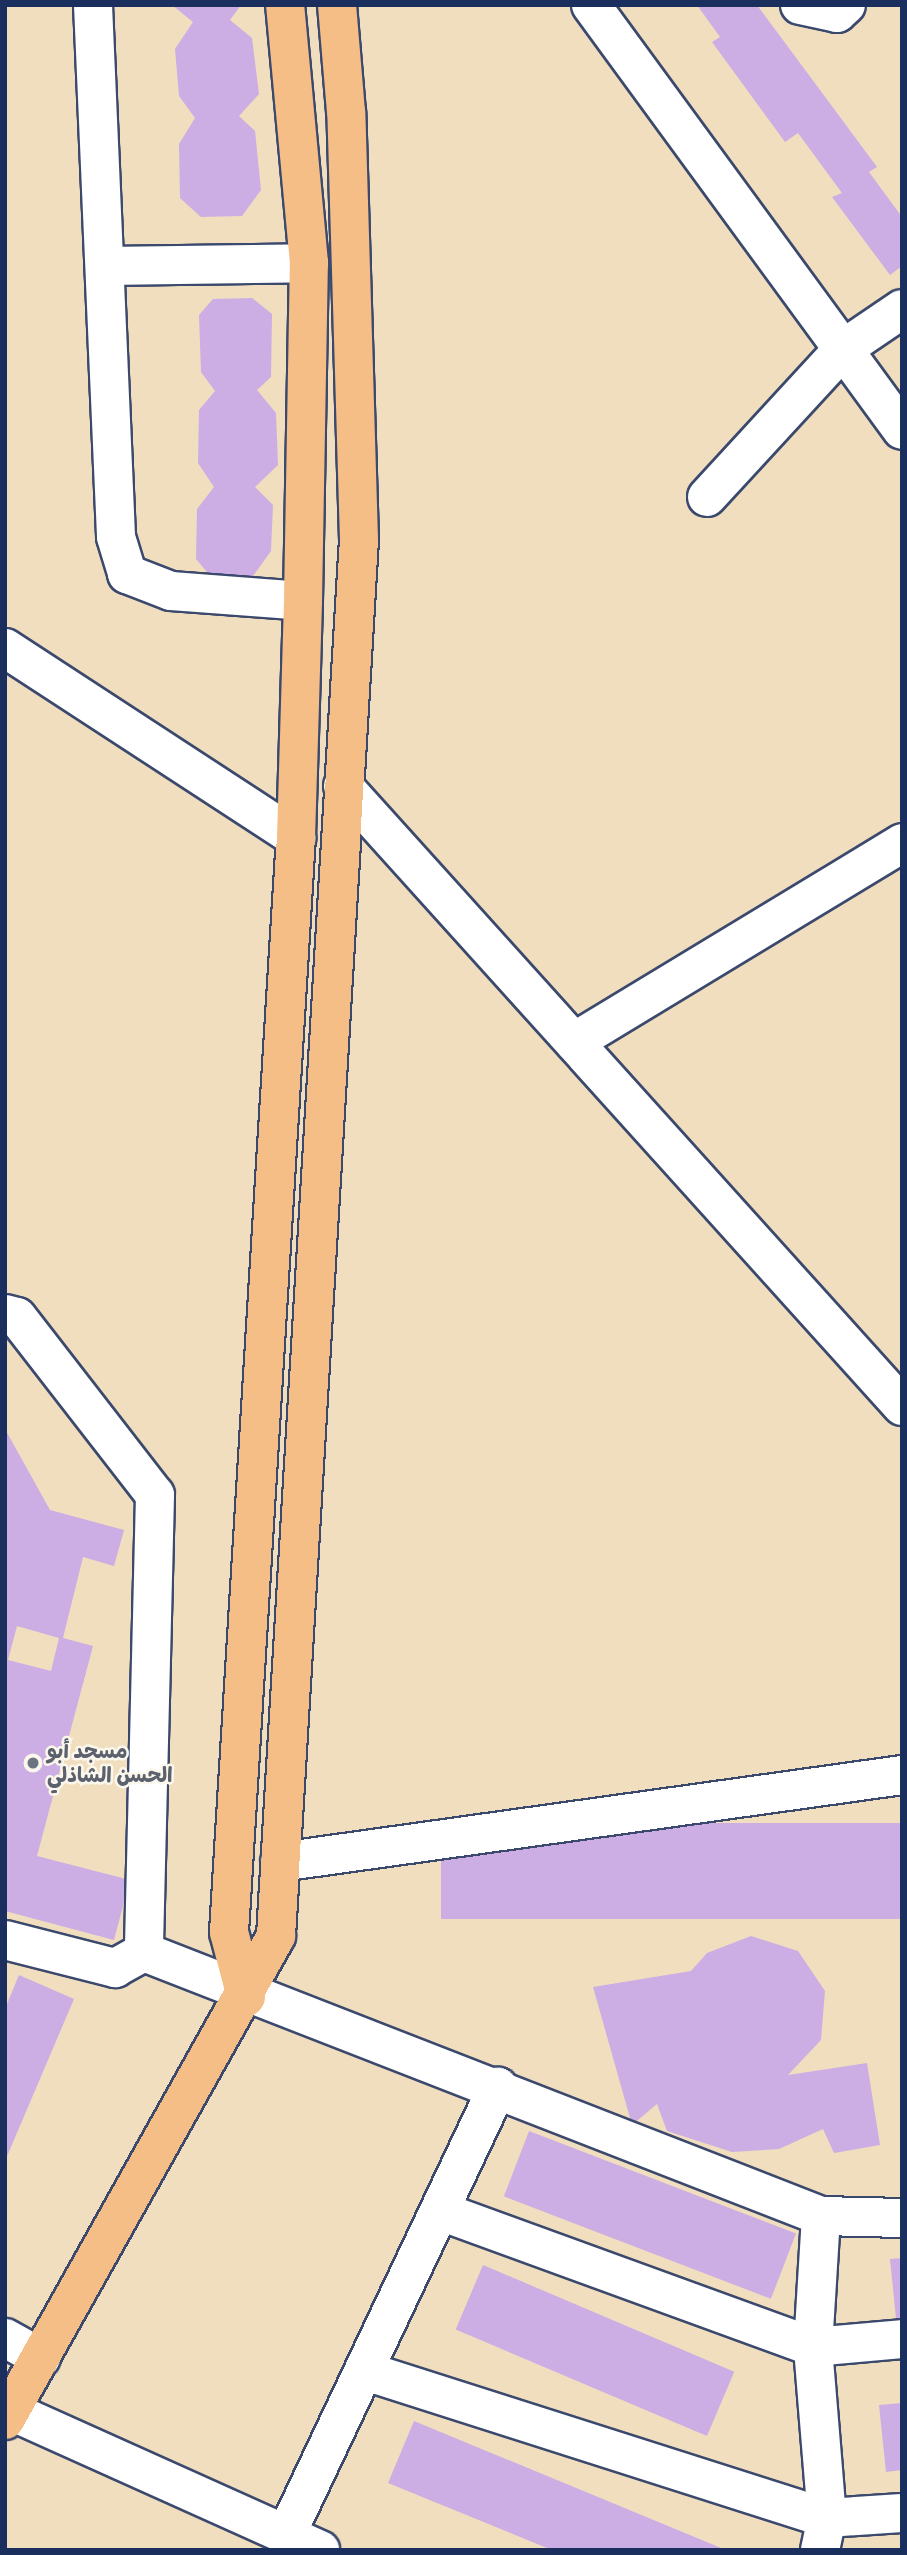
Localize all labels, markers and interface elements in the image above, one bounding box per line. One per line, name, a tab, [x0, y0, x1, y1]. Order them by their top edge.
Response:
place label: مسجد أبو الحسن الشاذلي	[47, 1738, 173, 1788]
marker: مسجد أبو الحسن الشاذلي	[25, 1755, 41, 1771]

